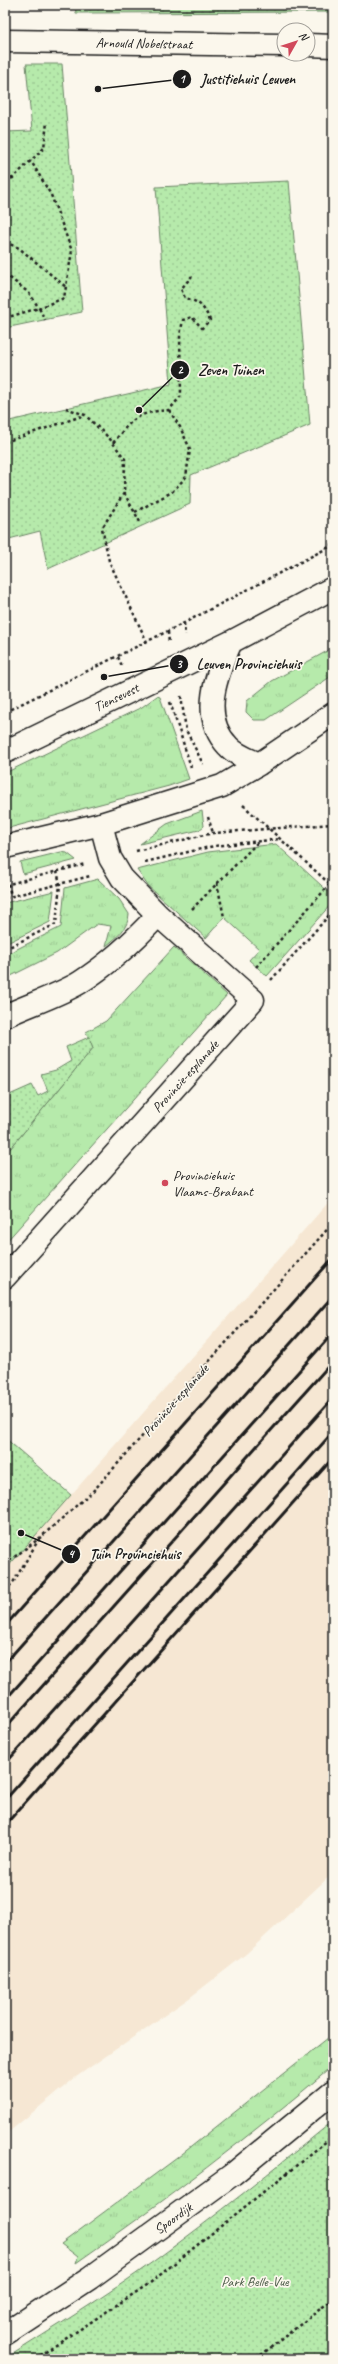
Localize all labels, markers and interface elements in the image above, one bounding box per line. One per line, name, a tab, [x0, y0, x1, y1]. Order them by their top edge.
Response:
north arrow	[276, 22, 316, 62]
text: N	[296, 29, 313, 44]
street label: Arnould Nobelstraat	[96, 34, 194, 53]
callout: Justitiehuis Leuven	[172, 65, 303, 92]
text: Justitiehuis Leuven	[200, 70, 296, 89]
text: 1	[179, 71, 186, 87]
callout: Zeven Tuinen	[170, 356, 272, 383]
text: Zeven Tuinen	[198, 361, 265, 380]
text: 2	[177, 362, 184, 378]
callout: Leuven Provinciehuis	[169, 651, 309, 678]
text: Leuven Provinciehuis	[197, 655, 303, 674]
text: 3	[176, 656, 183, 672]
street label: Tiensevest	[91, 679, 143, 716]
street label: Provincie-esplanade	[148, 1036, 223, 1116]
place label: Provinciehuis Vlaams-Brabant	[173, 1167, 254, 1200]
marker: Provinciehuis Vlaams-Brabant	[160, 1178, 170, 1188]
street label: Provincie-esplanade	[138, 1360, 213, 1440]
callout: Tuin Provinciehuis	[61, 1540, 189, 1567]
text: Tuin Provinciehuis	[90, 1545, 182, 1564]
text: 4	[68, 1546, 75, 1562]
street label: Spoordijk	[151, 2198, 196, 2238]
park label: Park Belle-Vue	[221, 2273, 290, 2290]

